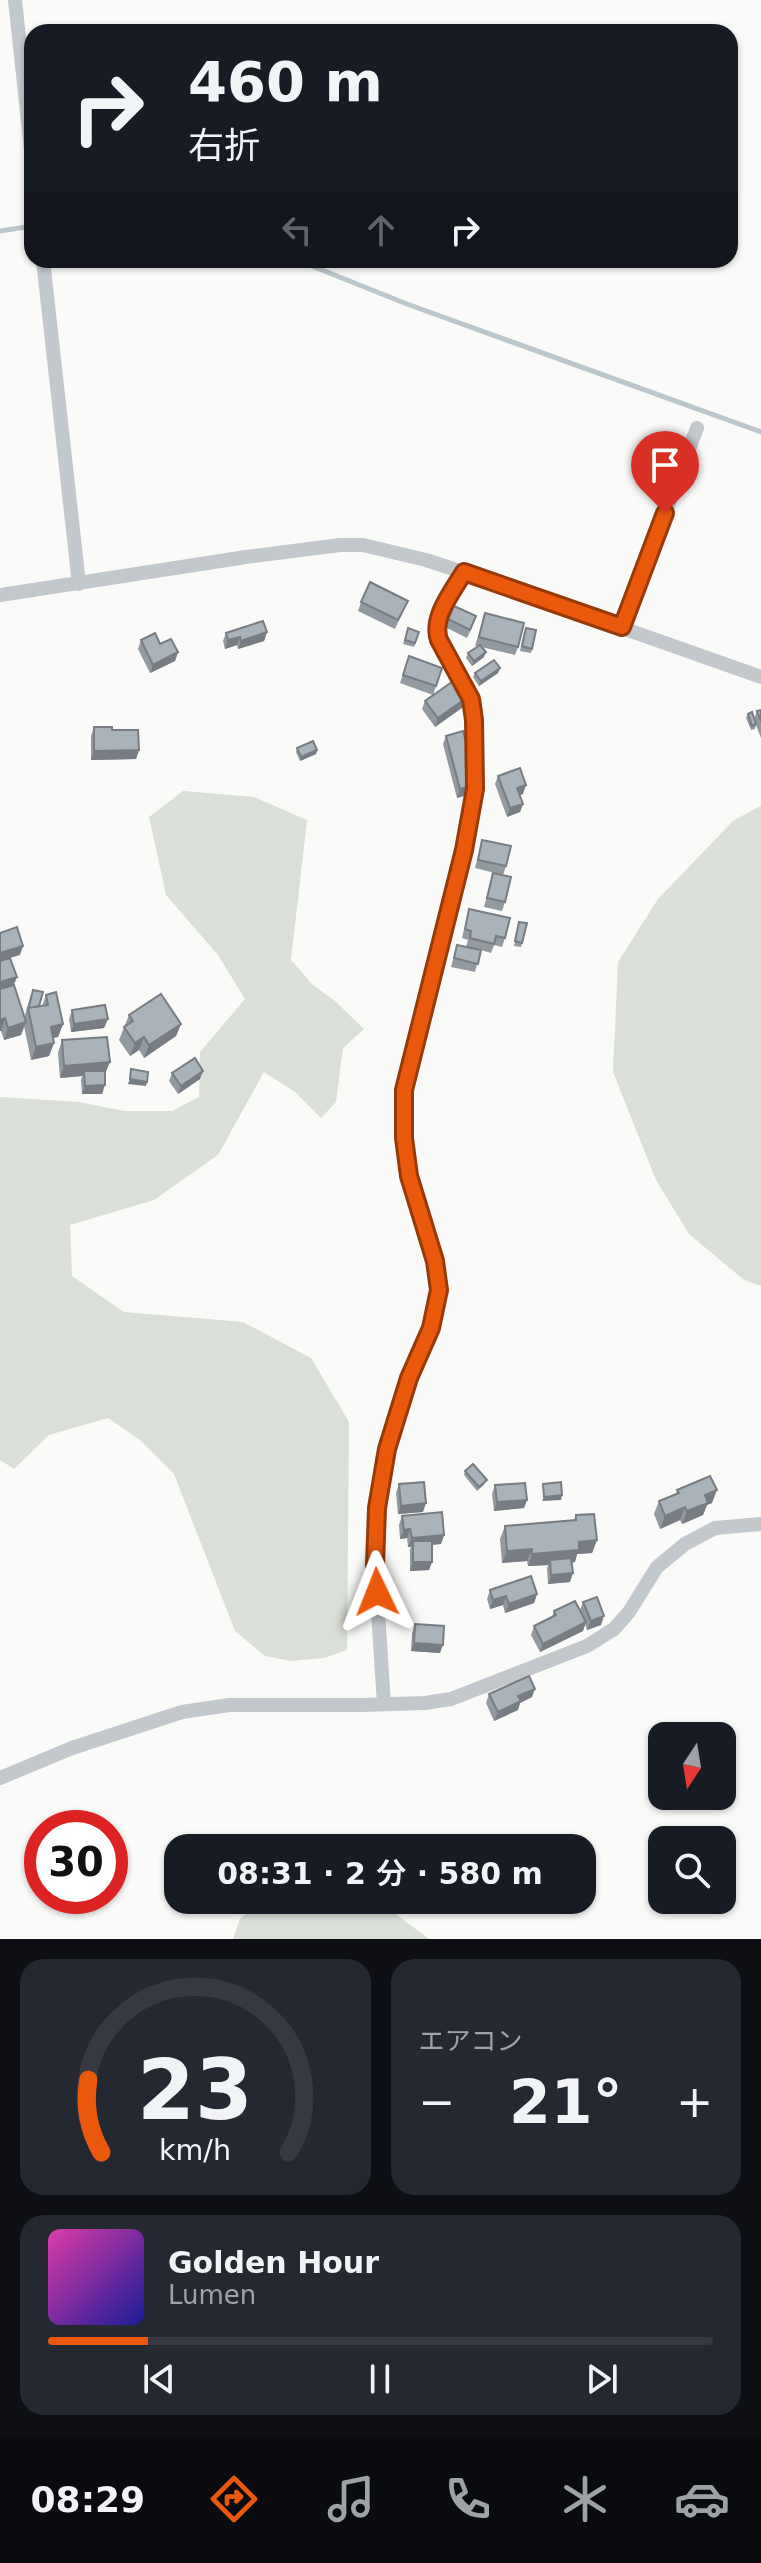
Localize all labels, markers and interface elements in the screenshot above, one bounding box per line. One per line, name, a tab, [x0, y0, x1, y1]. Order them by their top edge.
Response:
text: 460 m	[188, 49, 383, 114]
icon: right	[56, 56, 160, 160]
text: 右折	[188, 125, 260, 166]
icon: left	[275, 208, 319, 252]
icon: ahead	[359, 208, 403, 252]
icon: right	[443, 208, 487, 252]
pin	[631, 431, 699, 513]
icon: arrive	[643, 443, 687, 487]
position arrow	[335, 1550, 419, 1634]
north arrow	[648, 1722, 736, 1810]
map controls	[648, 1722, 736, 1914]
speed limit sign: 30	[24, 1810, 128, 1914]
button: search	[648, 1826, 736, 1914]
text: 08:31 · 2 分 · 580 m	[217, 1856, 543, 1891]
text: エアコン	[419, 2026, 523, 2056]
text: 23	[137, 2042, 253, 2139]
text: 21°	[509, 2067, 623, 2137]
text: −	[419, 2076, 455, 2127]
text: +	[676, 2076, 713, 2127]
text: km/h	[159, 2133, 231, 2167]
text: Golden Hour	[168, 2245, 379, 2280]
text: Lumen	[168, 2280, 256, 2310]
icon: previous	[137, 2357, 181, 2401]
icon: pause	[358, 2357, 402, 2401]
icon: next	[580, 2357, 624, 2401]
icon: directions	[206, 2471, 262, 2527]
icon: music	[323, 2471, 379, 2527]
icon: phone	[440, 2471, 496, 2527]
icon: climate	[557, 2471, 613, 2527]
icon: car	[674, 2471, 730, 2527]
text: 08:29	[31, 2479, 145, 2520]

